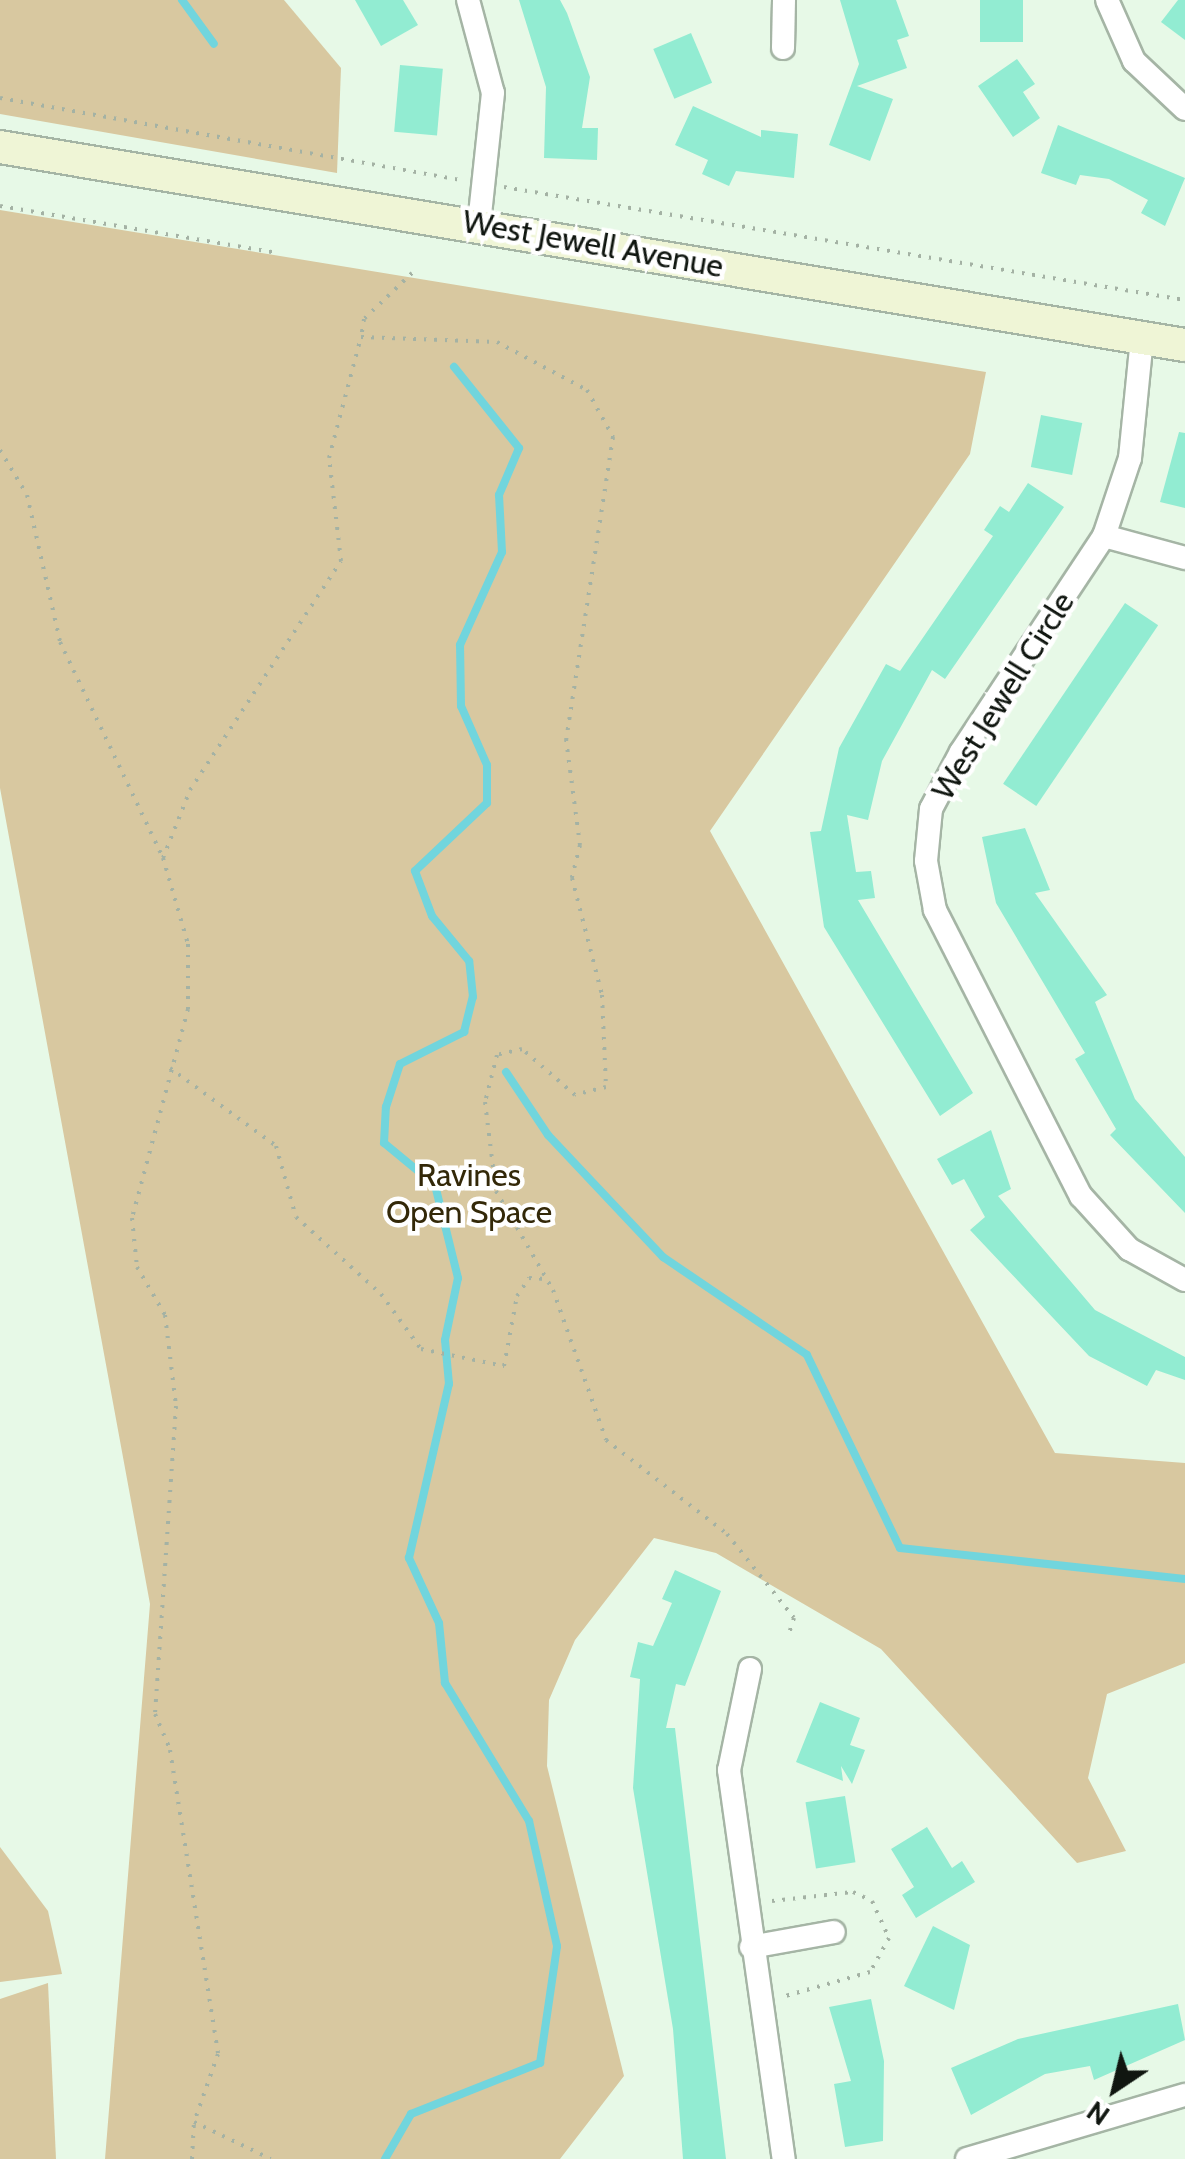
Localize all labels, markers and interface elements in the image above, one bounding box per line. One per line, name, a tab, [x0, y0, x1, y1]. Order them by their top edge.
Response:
street label: West Jewell Avenue	[460, 202, 726, 286]
street label: West Jewell Circle	[924, 585, 1082, 807]
park label: Ravines Open Space	[386, 1157, 552, 1232]
north arrow	[1065, 2039, 1165, 2139]
text: N	[1080, 2094, 1116, 2133]

